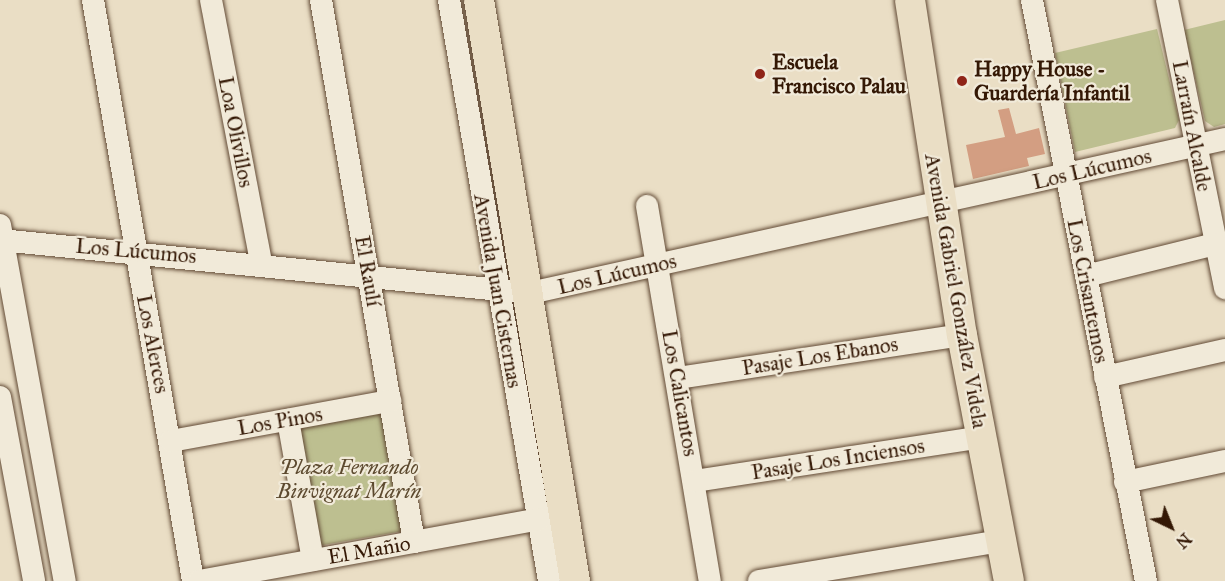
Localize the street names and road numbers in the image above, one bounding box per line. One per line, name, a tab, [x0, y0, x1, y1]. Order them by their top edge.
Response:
street label: Larraín Alcalde	[1167, 58, 1217, 194]
street label: Loa Olivillos	[213, 74, 259, 190]
street label: Los Lúcumos	[1030, 143, 1154, 195]
street label: Avenida Gabriel González Videla	[919, 152, 993, 430]
street label: Avenida Juan Cisternas	[469, 192, 527, 390]
street label: Los Crisantemos	[1062, 217, 1114, 365]
street label: Los Lúcumos	[75, 233, 197, 269]
street label: El Raulí	[349, 234, 387, 308]
street label: Los Lúcumos	[555, 248, 679, 300]
street label: Los Alerces	[131, 293, 175, 395]
street label: Los Calicantos	[656, 328, 704, 458]
street label: Pasaje Los Ebanos	[740, 331, 900, 381]
street label: Los Pinos	[235, 401, 325, 441]
street label: Pasaje Los Inciensos	[750, 433, 926, 485]
street label: El Mañio	[326, 530, 412, 570]

